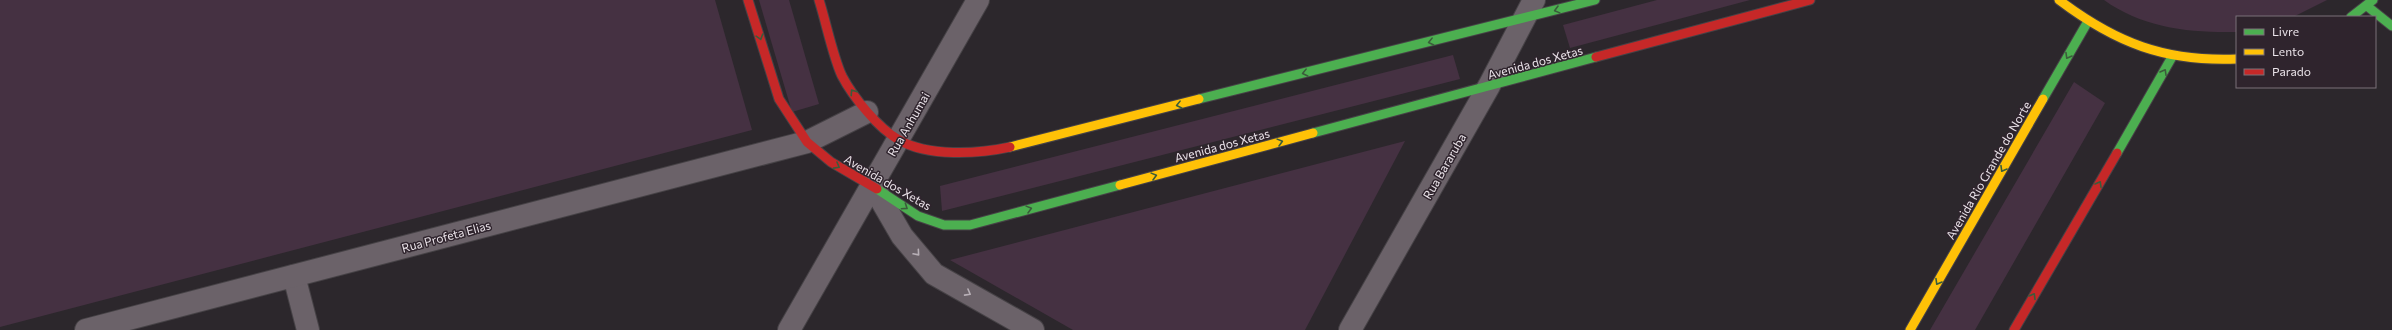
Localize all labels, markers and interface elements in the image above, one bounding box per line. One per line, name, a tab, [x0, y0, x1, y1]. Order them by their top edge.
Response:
one-way arrow	[1554, 5, 1561, 14]
legend	[2236, 16, 2376, 88]
text: Livre	[2272, 24, 2299, 38]
one-way arrow	[755, 34, 764, 41]
one-way arrow	[1428, 38, 1435, 46]
street label: Avenida dos Xetas	[1486, 43, 1584, 81]
text: Lento	[2272, 44, 2304, 58]
one-way arrow	[2065, 52, 2072, 60]
text: Parado	[2272, 64, 2311, 78]
one-way arrow	[1302, 69, 1308, 77]
one-way arrow	[2160, 69, 2167, 76]
one-way arrow	[850, 89, 858, 96]
street label: Rua Anhumai	[884, 89, 932, 159]
street label: Avenida Rio Grande do Norte	[1943, 99, 2033, 241]
one-way arrow	[1176, 100, 1182, 108]
street label: Avenida dos Xetas	[1173, 126, 1271, 164]
street label: Rua Bararuba	[1420, 131, 1468, 201]
one-way arrow	[1276, 138, 1283, 147]
street label: Avenida dos Xetas	[842, 151, 934, 213]
one-way arrow	[833, 161, 841, 168]
one-way arrow	[2000, 165, 2007, 172]
one-way arrow	[1151, 172, 1158, 181]
one-way arrow	[2094, 181, 2101, 188]
one-way arrow	[901, 202, 908, 210]
one-way arrow	[1026, 206, 1032, 214]
street label: Rua Profeta Elias	[400, 217, 492, 255]
one-way arrow	[912, 249, 919, 256]
one-way arrow	[1935, 278, 1942, 285]
one-way arrow	[964, 289, 971, 296]
one-way arrow	[2029, 293, 2036, 300]

